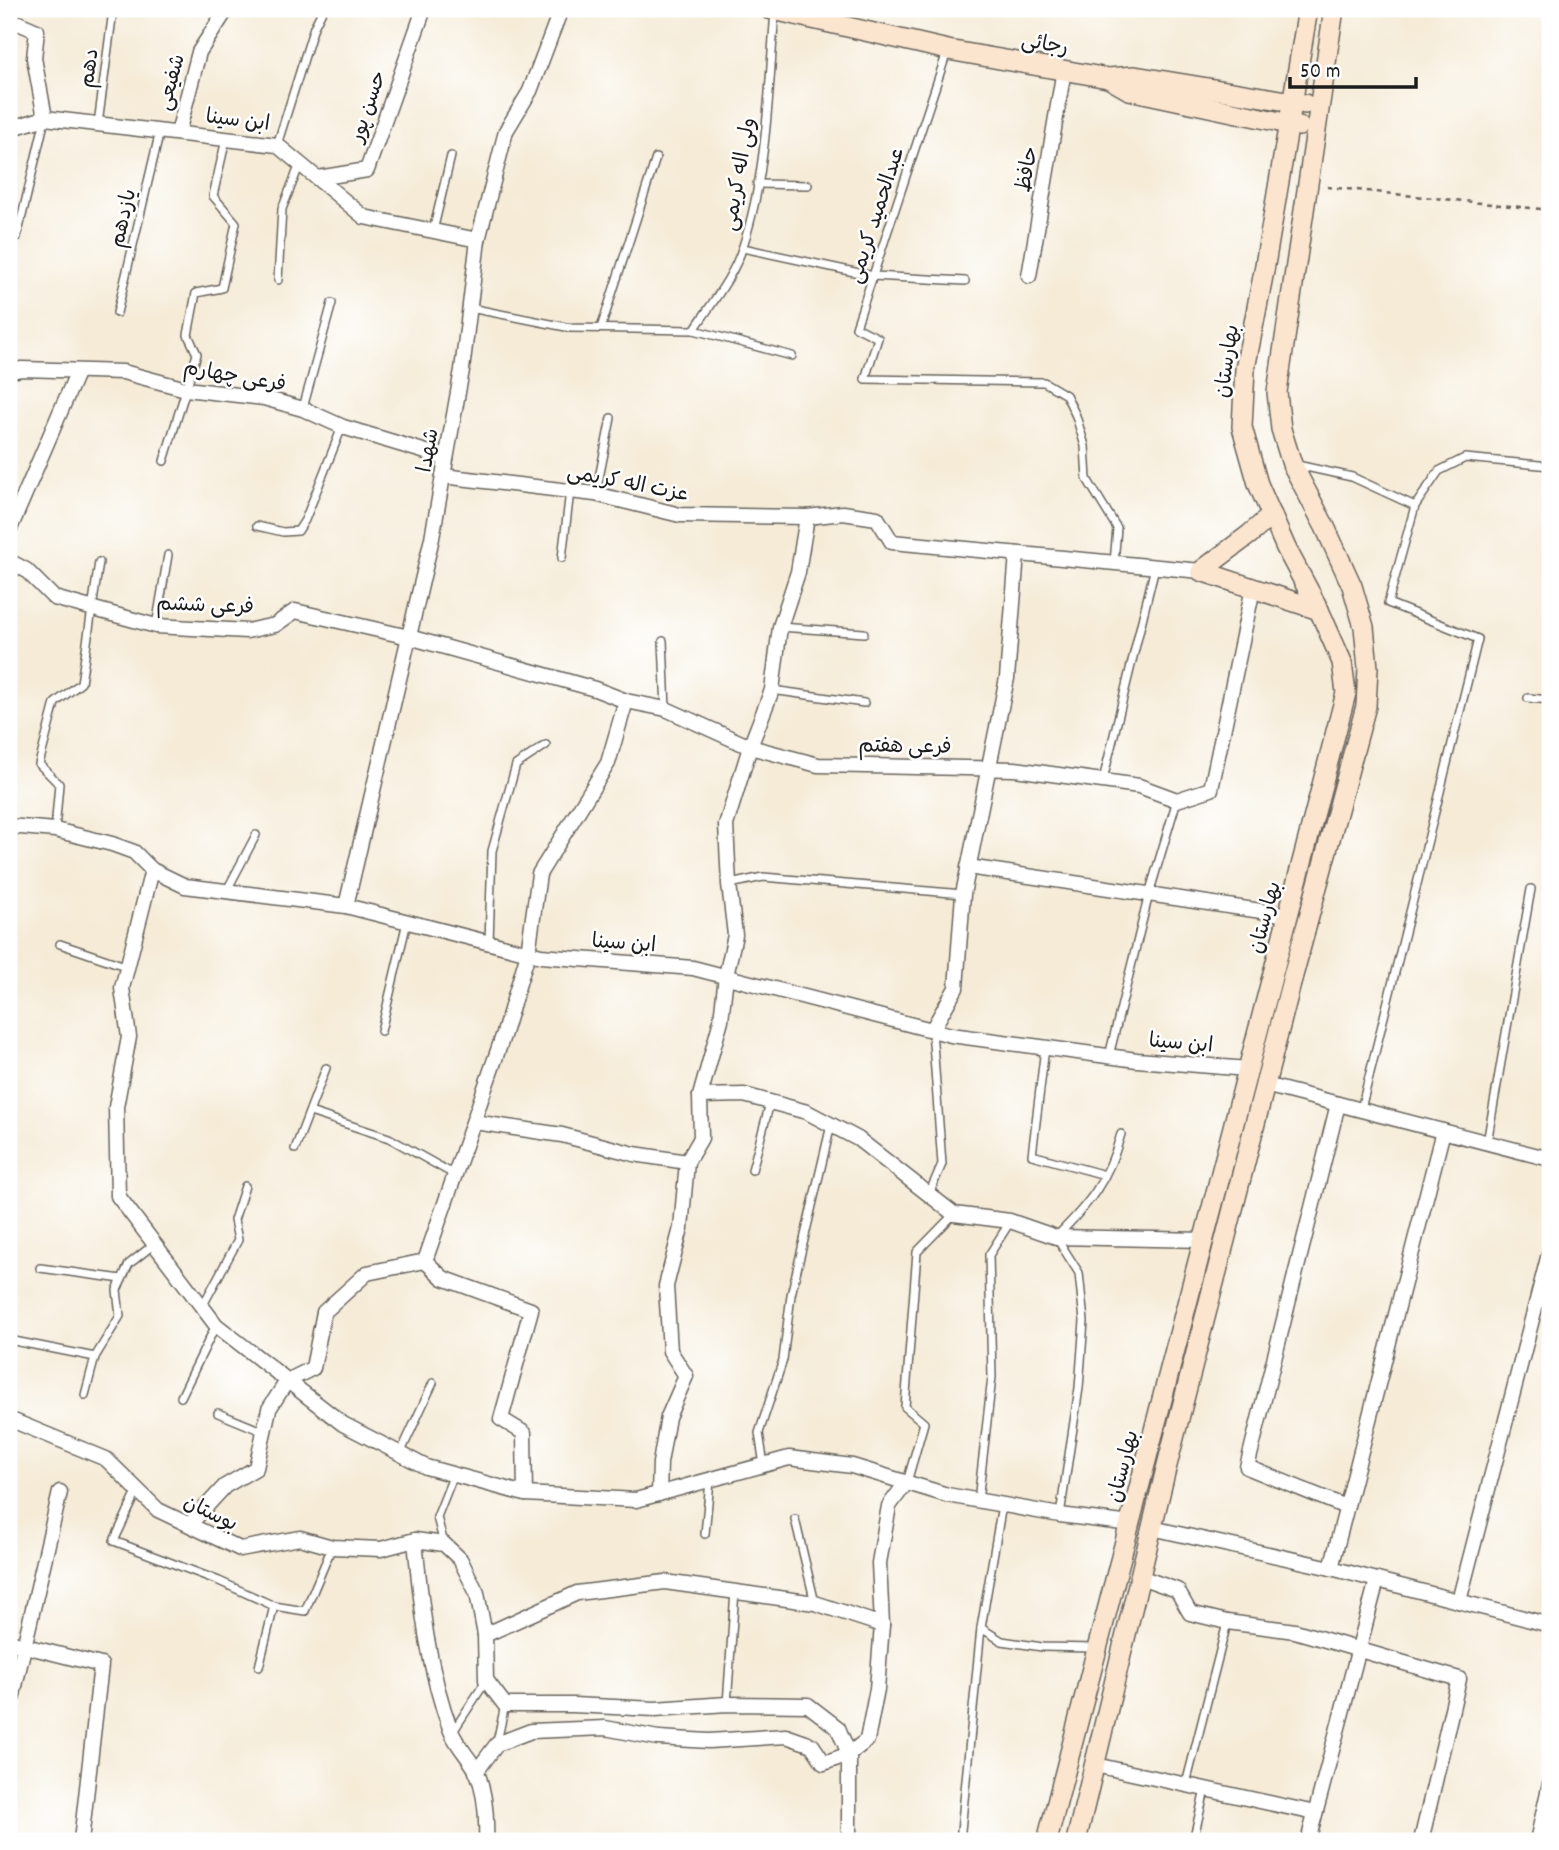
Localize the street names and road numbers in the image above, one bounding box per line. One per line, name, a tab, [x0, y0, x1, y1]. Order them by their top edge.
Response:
street label: رجائی	[1018, 27, 1070, 65]
street label: دهم	[73, 47, 109, 90]
street label: شفیعی	[151, 51, 195, 114]
street label: حسن پور	[343, 67, 396, 149]
street label: ابن سینا	[204, 103, 272, 141]
street label: ولی اله کریمی	[716, 115, 766, 234]
street label: عبدالحمید کریمی	[842, 144, 914, 288]
street label: حافظ	[1010, 144, 1048, 195]
street label: یازدهم	[104, 186, 146, 251]
street label: بهارستان	[1209, 323, 1249, 400]
street label: فرعی چهارم	[181, 354, 288, 402]
street label: شهدا	[411, 426, 449, 475]
street label: عزت اله کریمی	[564, 458, 691, 511]
street label: فرعی ششم	[156, 590, 254, 624]
street label: فرعی هفتم	[858, 732, 952, 764]
street label: بهارستان	[1243, 878, 1291, 957]
street label: ابن سینا	[591, 928, 657, 962]
street label: ابن سینا	[1147, 1027, 1214, 1063]
street label: بهارستان	[1101, 1427, 1148, 1506]
street label: بوستان	[177, 1489, 242, 1541]

